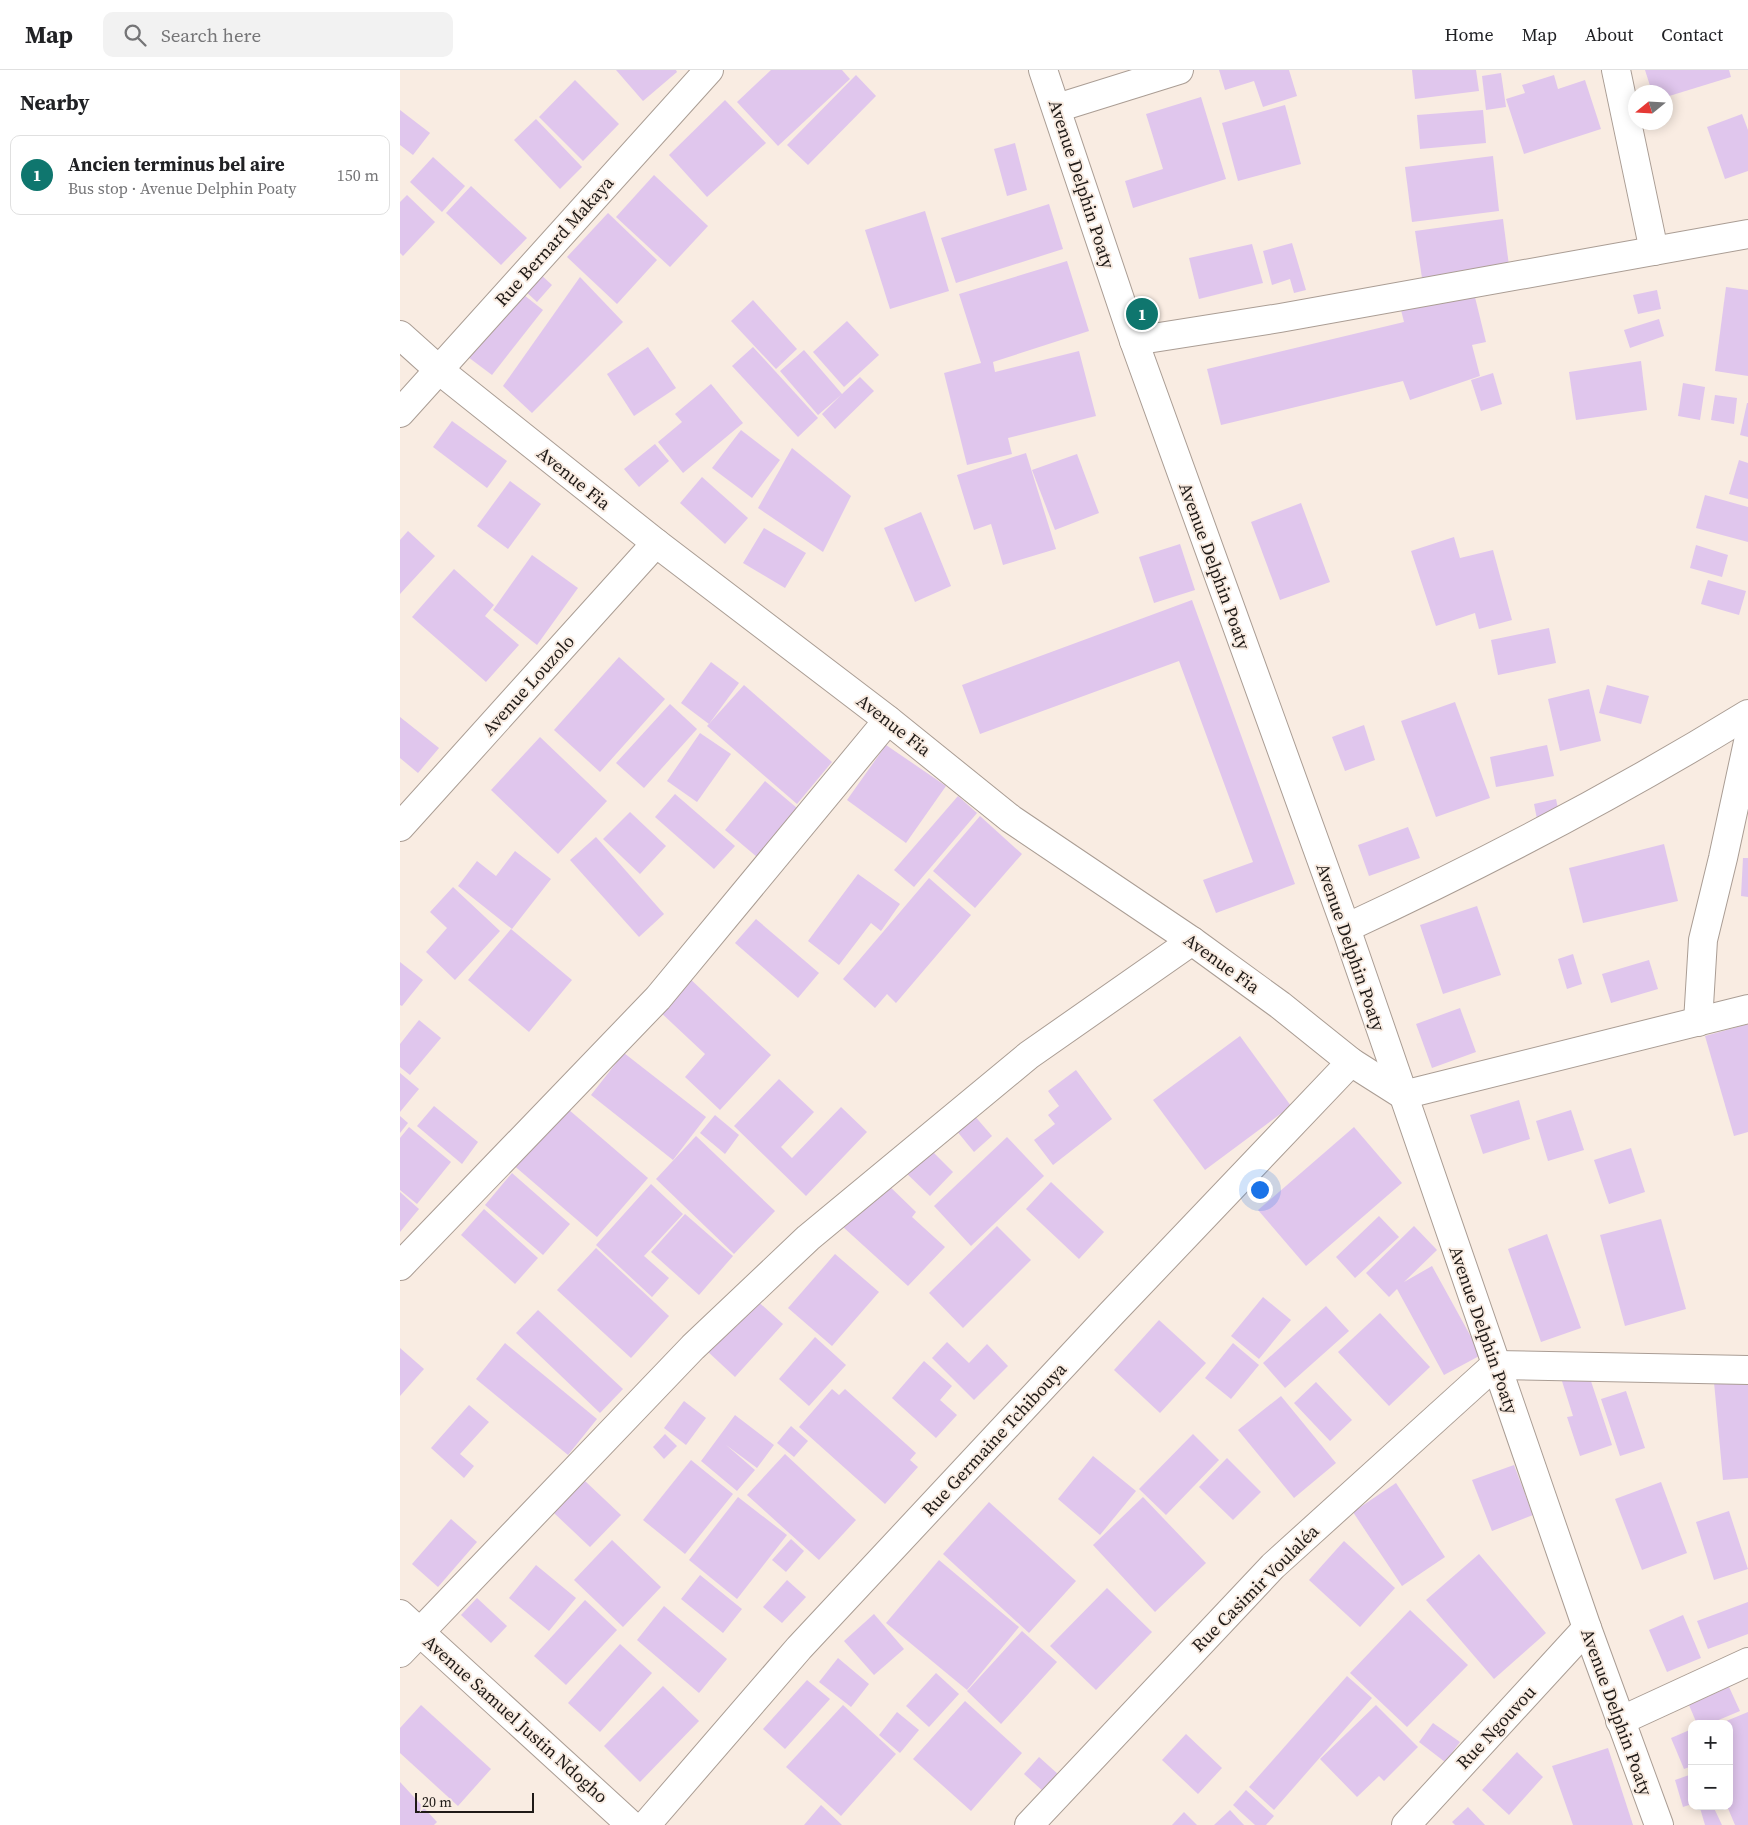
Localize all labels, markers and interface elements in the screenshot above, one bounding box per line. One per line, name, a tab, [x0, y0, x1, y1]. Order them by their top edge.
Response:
search box	[103, 12, 453, 57]
text: Map	[25, 18, 73, 51]
icon: search	[121, 21, 149, 49]
text: Search here	[161, 22, 261, 48]
text: Home	[1445, 22, 1494, 47]
text: Map	[1522, 22, 1557, 47]
text: About	[1585, 22, 1633, 47]
text: Contact	[1661, 22, 1723, 47]
north arrow	[1628, 85, 1673, 130]
text: Nearby	[20, 88, 90, 117]
street label: Avenue Delphin Poaty	[1043, 96, 1121, 272]
text: Ancien terminus bel aire	[68, 151, 285, 177]
text: 1	[33, 164, 41, 186]
text: 150 m	[337, 164, 379, 186]
street label: Rue Bernard Makaya	[489, 170, 620, 311]
text: Bus stop · Avenue Delphin Poaty	[68, 177, 297, 199]
pin: 1	[1126, 295, 1158, 333]
street label: Avenue Fia	[532, 441, 617, 516]
street label: Avenue Delphin Poaty	[1173, 479, 1257, 654]
street label: Avenue Louzolo	[476, 629, 580, 741]
street label: Avenue Fia	[852, 688, 937, 762]
street label: Avenue Delphin Poaty	[1311, 860, 1392, 1035]
street label: Avenue Fia	[1179, 927, 1266, 999]
your location	[1247, 1177, 1273, 1203]
street label: Avenue Delphin Poaty	[1444, 1243, 1525, 1418]
street label: Rue Germaine Tchibouya	[916, 1356, 1072, 1521]
street label: Rue Casimir Voulaléa	[1186, 1518, 1325, 1657]
street label: Avenue Delphin Poaty	[1575, 1625, 1659, 1800]
street label: Avenue Samuel Justin Ndogho	[418, 1629, 614, 1809]
street label: Rue Ngouvou	[1451, 1680, 1541, 1774]
map controls	[1688, 1720, 1733, 1810]
button: +	[1688, 1720, 1733, 1765]
button: −	[1688, 1765, 1733, 1810]
scale bar	[415, 1790, 534, 1813]
text: 20 m	[422, 1792, 452, 1812]

